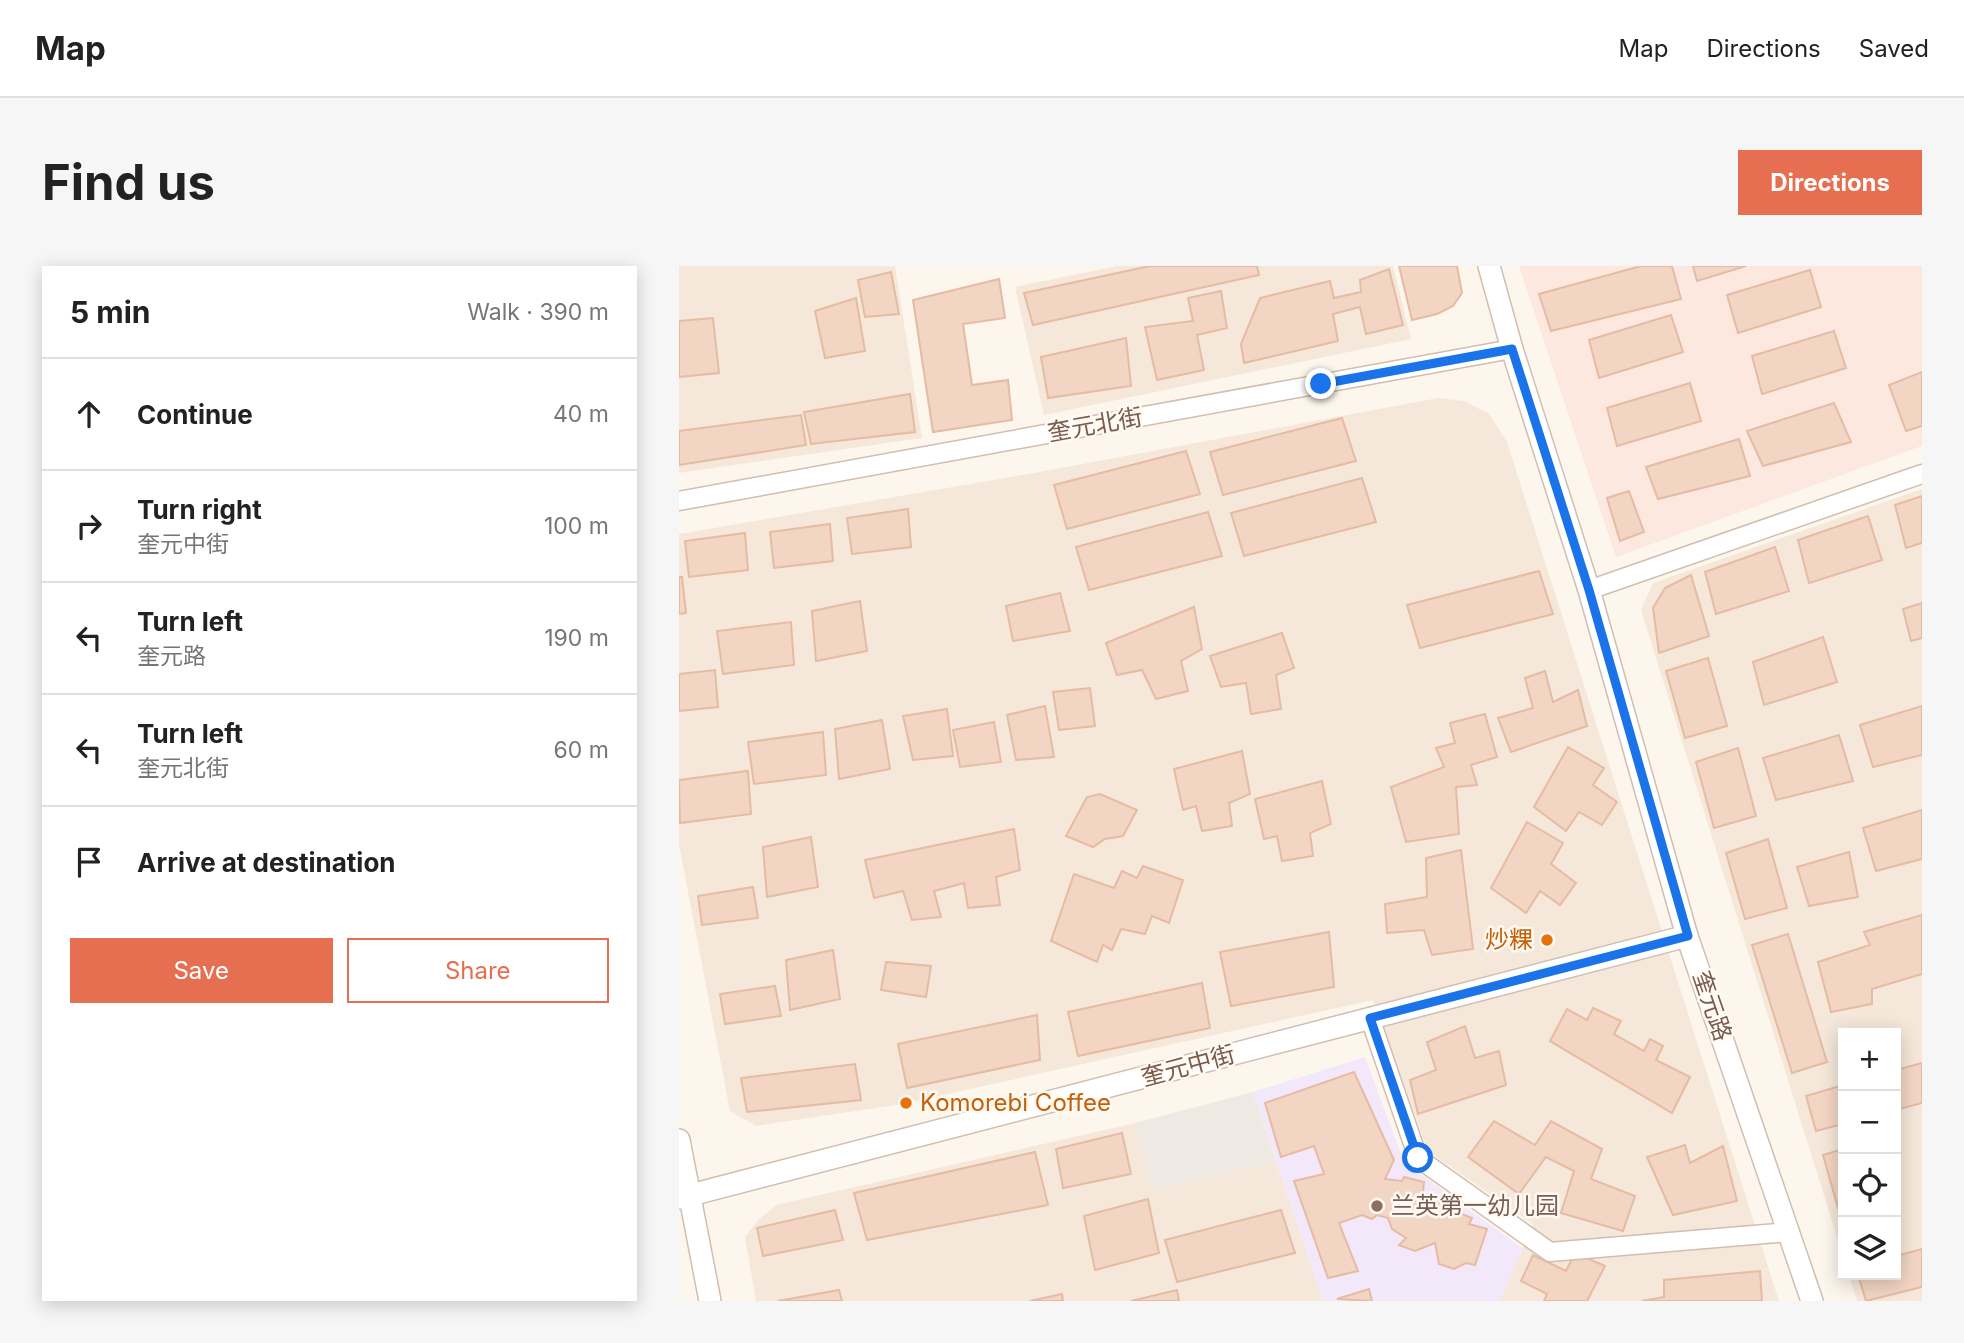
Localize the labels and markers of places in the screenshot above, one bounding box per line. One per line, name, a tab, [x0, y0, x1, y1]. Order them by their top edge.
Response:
place label: 炒粿	[1485, 925, 1533, 954]
marker: 炒粿	[1539, 932, 1555, 948]
place label: Komorebi Coffee	[920, 1088, 1111, 1117]
marker: Komorebi Coffee	[898, 1095, 914, 1111]
place label: 兰英第一幼儿园	[1391, 1191, 1559, 1220]
marker: 兰英第一幼儿园	[1369, 1198, 1385, 1214]

